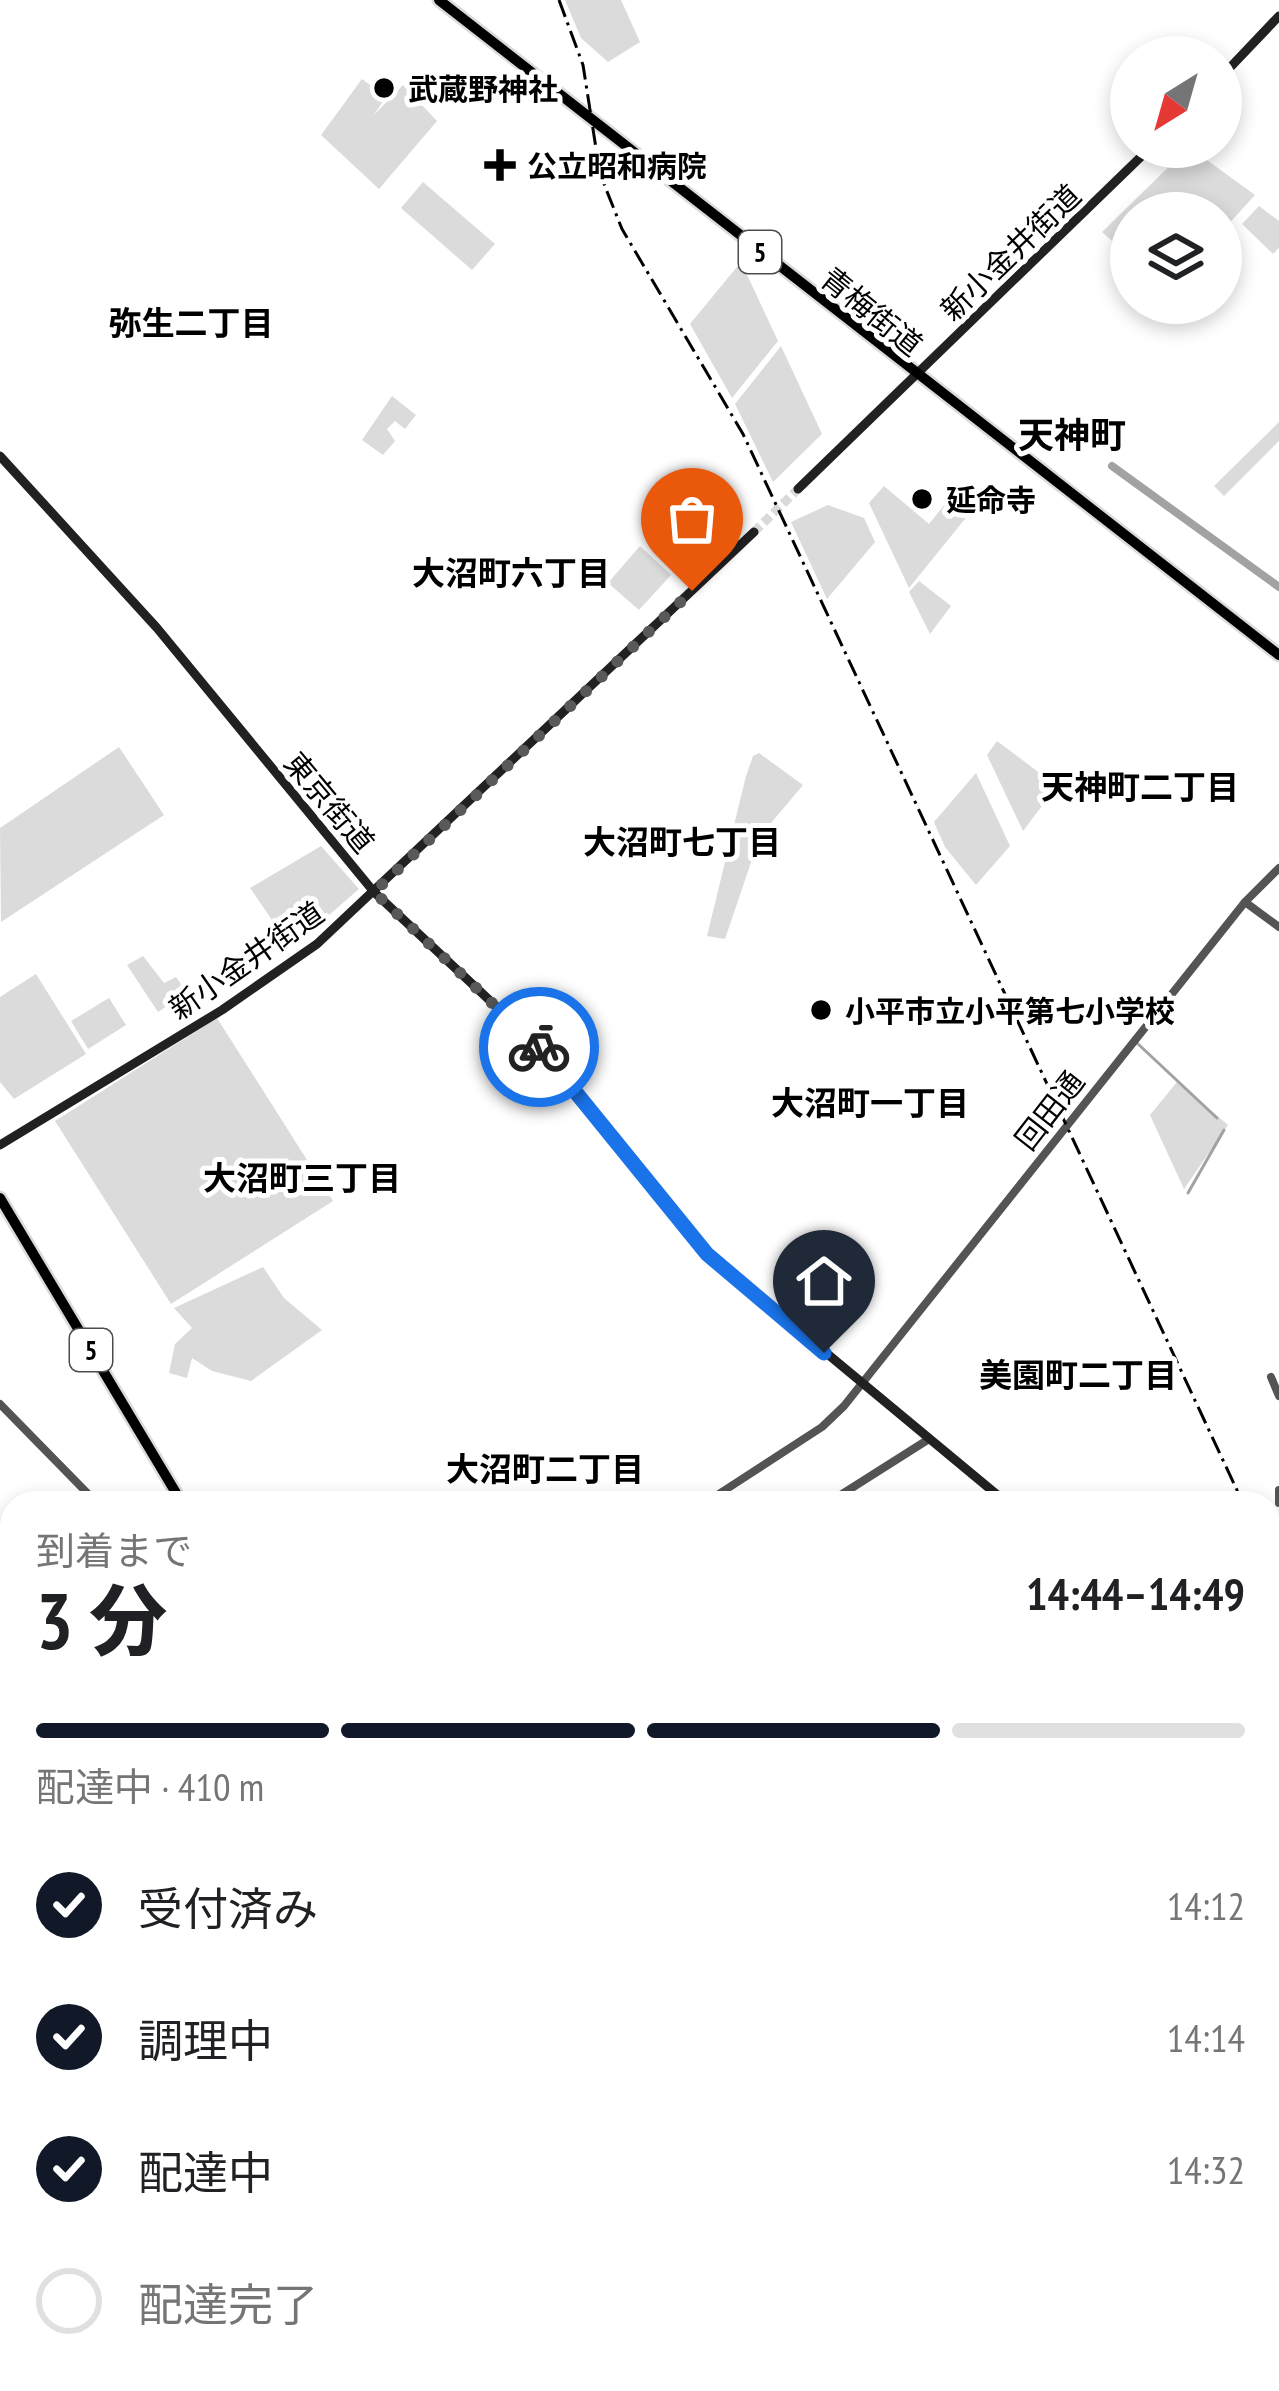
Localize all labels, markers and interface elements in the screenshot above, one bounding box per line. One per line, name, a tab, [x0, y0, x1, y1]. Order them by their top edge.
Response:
north arrow	[1110, 36, 1242, 168]
map controls	[1110, 36, 1242, 324]
place label: 武蔵野神社	[408, 69, 558, 108]
marker: 武蔵野神社	[371, 75, 397, 101]
place label: 公立昭和病院	[527, 146, 707, 185]
marker: 公立昭和病院	[484, 149, 516, 181]
street label: 新小金井街道	[932, 175, 1088, 329]
button: layers	[1110, 192, 1242, 324]
road number: 5	[739, 231, 781, 273]
street label: 青梅街道	[813, 258, 931, 364]
district label: 弥生二丁目	[109, 301, 274, 344]
district label: 天神町	[1018, 411, 1126, 458]
pin	[641, 468, 743, 591]
place label: 延命寺	[946, 480, 1036, 519]
icon: bag	[659, 486, 725, 552]
marker: 延命寺	[909, 486, 935, 512]
district label: 大沼町六丁目	[412, 551, 610, 594]
street label: 東京街道	[276, 744, 384, 860]
district label: 天神町二丁目	[1041, 765, 1239, 808]
district label: 大沼町七丁目	[583, 820, 781, 863]
street label: 新小金井街道	[161, 892, 331, 1028]
courier	[479, 987, 599, 1107]
place label: 小平市立小平第七小学校	[845, 991, 1175, 1030]
marker: 小平市立小平第七小学校	[808, 997, 834, 1023]
icon: bike	[506, 1014, 572, 1080]
street label: 回田通	[1006, 1063, 1092, 1157]
district label: 大沼町一丁目	[771, 1081, 969, 1124]
district label: 大沼町三丁目	[203, 1156, 401, 1199]
pin	[773, 1230, 875, 1353]
icon: home	[791, 1248, 857, 1314]
road number: 5	[70, 1329, 112, 1371]
district label: 美園町二丁目	[979, 1353, 1177, 1396]
district label: 大沼町二丁目	[446, 1447, 644, 1490]
text: 到着まで	[36, 1525, 192, 1576]
text: 14:44–14:49	[1026, 1564, 1245, 1622]
text: 3 分	[36, 1570, 167, 1671]
text: 配達中 · 410 m	[36, 1761, 264, 1812]
icon: check	[36, 1872, 102, 1938]
text: 受付済み	[138, 1879, 318, 1937]
text: 14:12	[1167, 1880, 1245, 1931]
icon: check	[36, 2004, 102, 2070]
text: 調理中	[138, 2011, 273, 2069]
text: 14:14	[1167, 2012, 1245, 2063]
icon: check	[36, 2136, 102, 2202]
text: 配達中	[138, 2143, 273, 2201]
text: 14:32	[1167, 2144, 1245, 2195]
text: 配達完了	[138, 2275, 318, 2333]

